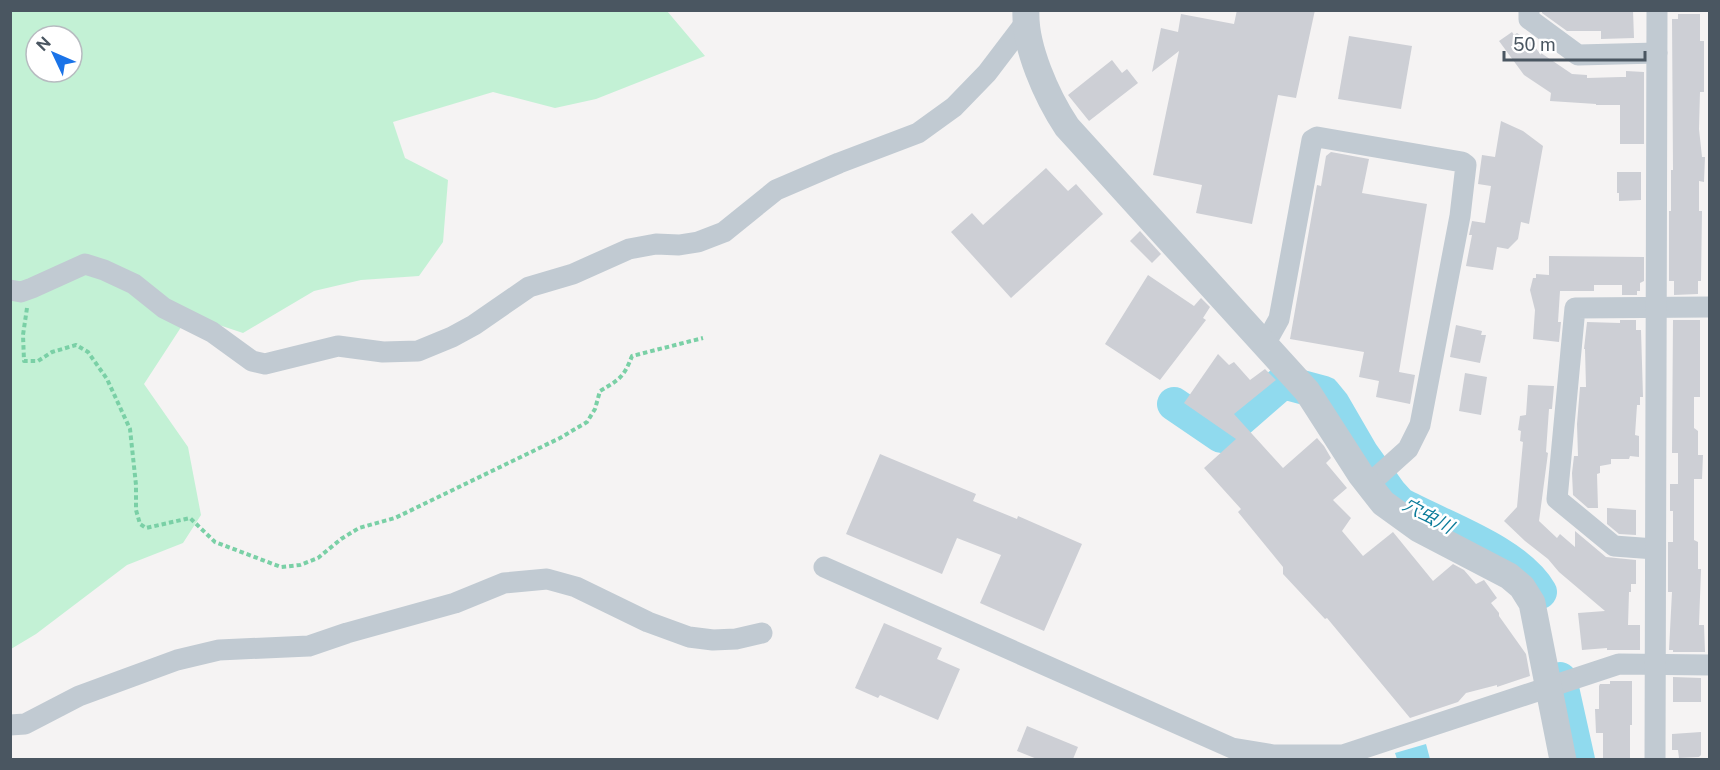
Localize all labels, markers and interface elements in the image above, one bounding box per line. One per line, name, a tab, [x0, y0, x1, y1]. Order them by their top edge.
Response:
north arrow	[24, 24, 84, 84]
scale bar	[1504, 24, 1645, 62]
text: N	[32, 33, 55, 55]
text: 50 m	[1513, 34, 1556, 55]
water label: 穴虫川	[1399, 494, 1459, 538]

